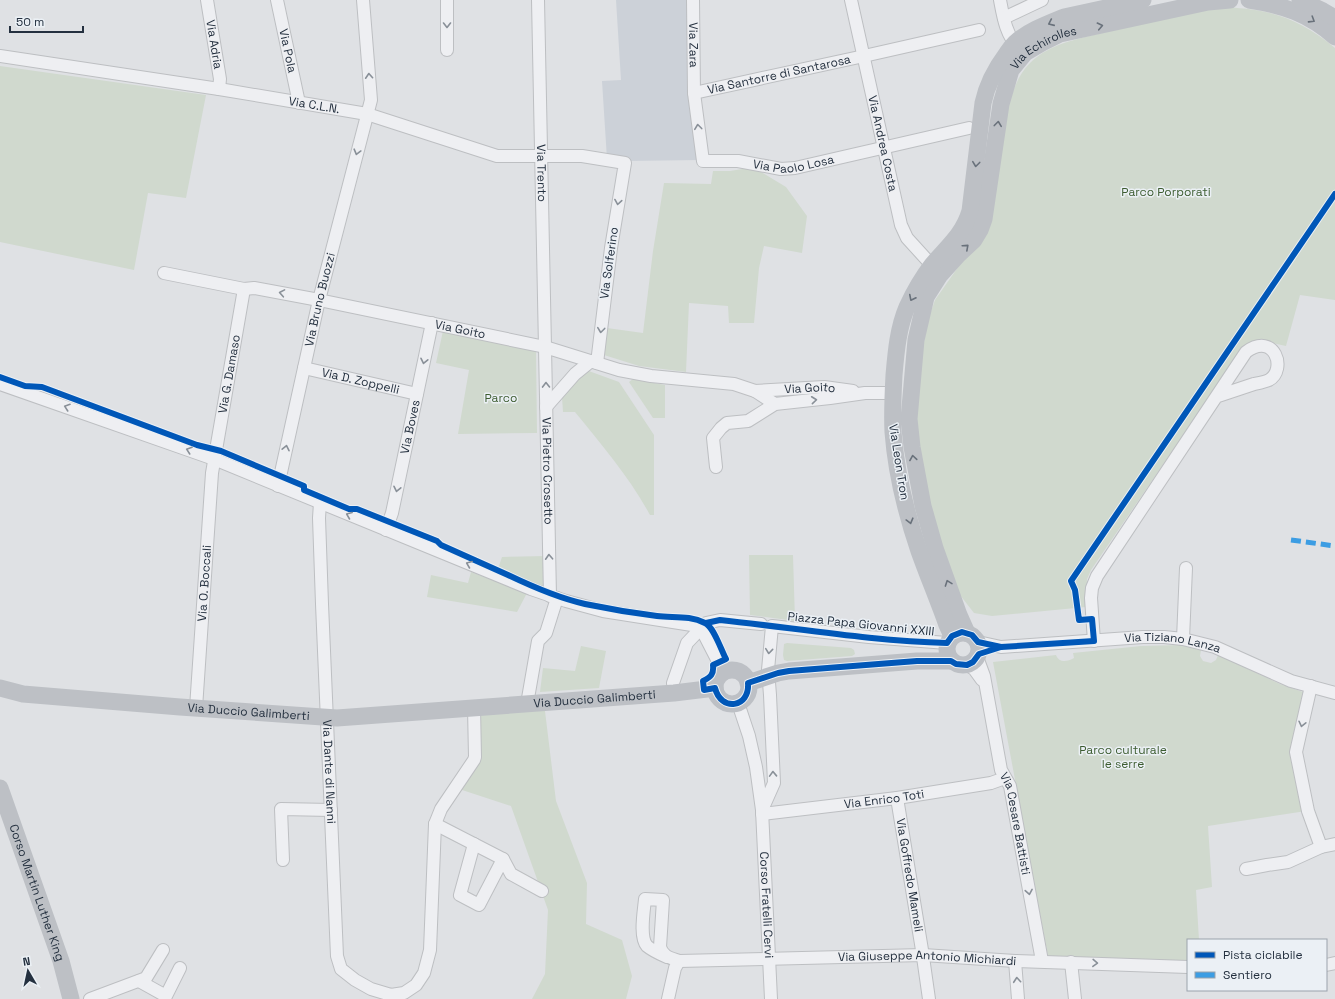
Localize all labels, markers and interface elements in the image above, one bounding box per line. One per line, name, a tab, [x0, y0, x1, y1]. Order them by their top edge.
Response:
scale bar	[10, 8, 83, 34]
text: 50 m	[16, 14, 44, 30]
one-way arrow	[1308, 15, 1315, 23]
street label: Via Adria	[202, 18, 226, 70]
one-way arrow	[1047, 18, 1055, 26]
one-way arrow	[443, 22, 451, 28]
street label: Via Zara	[685, 22, 702, 68]
street label: Via Echirolles	[1007, 23, 1078, 73]
one-way arrow	[1097, 23, 1103, 31]
street label: Via Pola	[275, 27, 300, 74]
street label: Via Santorre di Santarosa	[706, 51, 852, 98]
one-way arrow	[364, 73, 373, 79]
street label: Via C.L.N.	[287, 93, 341, 117]
street label: Via Andrea Costa	[864, 94, 901, 193]
one-way arrow	[993, 121, 1002, 127]
one-way arrow	[694, 124, 703, 130]
street label: Via Trento	[533, 144, 550, 202]
one-way arrow	[354, 149, 362, 155]
street label: Via Paolo Losa	[752, 151, 836, 177]
one-way arrow	[971, 161, 980, 167]
park label: Parco Porporati	[1121, 184, 1211, 200]
one-way arrow	[614, 199, 623, 205]
street label: Via Solferino	[596, 226, 622, 300]
one-way arrow	[962, 244, 969, 251]
street label: Via Bruno Buozzi	[301, 251, 339, 348]
one-way arrow	[278, 289, 285, 298]
one-way arrow	[909, 294, 917, 301]
street label: Via Goito	[433, 316, 487, 342]
one-way arrow	[597, 327, 606, 333]
street label: Via G. Damaso	[214, 333, 244, 415]
one-way arrow	[420, 358, 428, 364]
street label: Via D. Zoppelli	[320, 364, 401, 398]
street label: Via Goito	[784, 379, 837, 397]
one-way arrow	[542, 382, 550, 388]
park label: Parco	[485, 390, 517, 406]
one-way arrow	[811, 396, 817, 405]
street label: Via Boves	[397, 398, 424, 456]
one-way arrow	[63, 404, 70, 412]
street label: Via Pietro Crosetto	[538, 417, 557, 525]
street label: Via Leon Tron	[885, 423, 913, 501]
one-way arrow	[282, 444, 290, 451]
one-way arrow	[186, 447, 193, 455]
one-way arrow	[910, 454, 918, 461]
one-way arrow	[393, 485, 402, 492]
one-way arrow	[345, 511, 352, 519]
one-way arrow	[905, 518, 914, 525]
street label: Via O. Boccali	[194, 545, 215, 622]
one-way arrow	[545, 554, 554, 560]
one-way arrow	[466, 560, 473, 568]
one-way arrow	[944, 579, 952, 586]
street label: Piazza Papa Giovanni XXIII	[787, 608, 935, 640]
street label: Via Tiziano Lanza	[1124, 629, 1224, 657]
one-way arrow	[765, 648, 774, 654]
street label: Via Duccio Galimberti	[533, 686, 656, 711]
street label: Via Duccio Galimberti	[187, 700, 310, 724]
street label: Via Dante di Nanni	[319, 719, 339, 824]
one-way arrow	[1298, 720, 1307, 727]
park label: Parco culturale le serre	[1079, 742, 1167, 772]
street label: Via Cesare Battisti	[996, 769, 1034, 876]
one-way arrow	[769, 771, 777, 777]
street label: Via Enrico Toti	[843, 786, 925, 812]
street label: Via Goffredo Mameli	[892, 817, 927, 933]
street label: Corso Martin Luther King	[5, 822, 68, 963]
street label: Corso Fratelli Cervi	[756, 851, 777, 959]
one-way arrow	[1025, 889, 1033, 895]
legend	[1187, 939, 1327, 991]
street label: Via Giuseppe Antonio Michiardi	[838, 947, 1017, 969]
text: Pista ciclabile	[1223, 947, 1303, 963]
north arrow	[8, 951, 48, 991]
text: N	[22, 954, 31, 969]
one-way arrow	[1092, 959, 1098, 968]
text: Sentiero	[1223, 967, 1272, 983]
one-way arrow	[1012, 977, 1021, 983]

